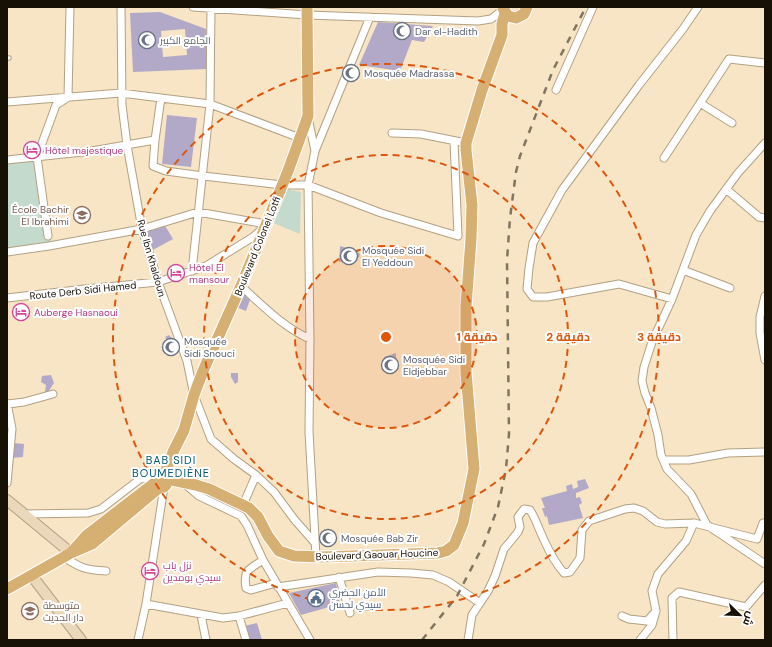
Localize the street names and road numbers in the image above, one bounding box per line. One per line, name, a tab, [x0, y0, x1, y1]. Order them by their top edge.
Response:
street label: Boulevard Colonel Lotfi	[232, 194, 284, 298]
street label: Rue Ibn Khaldoun	[134, 218, 169, 299]
street label: Route Derb Sidi Hamed	[29, 278, 137, 303]
street label: Boulevard Gaouar Houcine	[315, 546, 439, 563]

